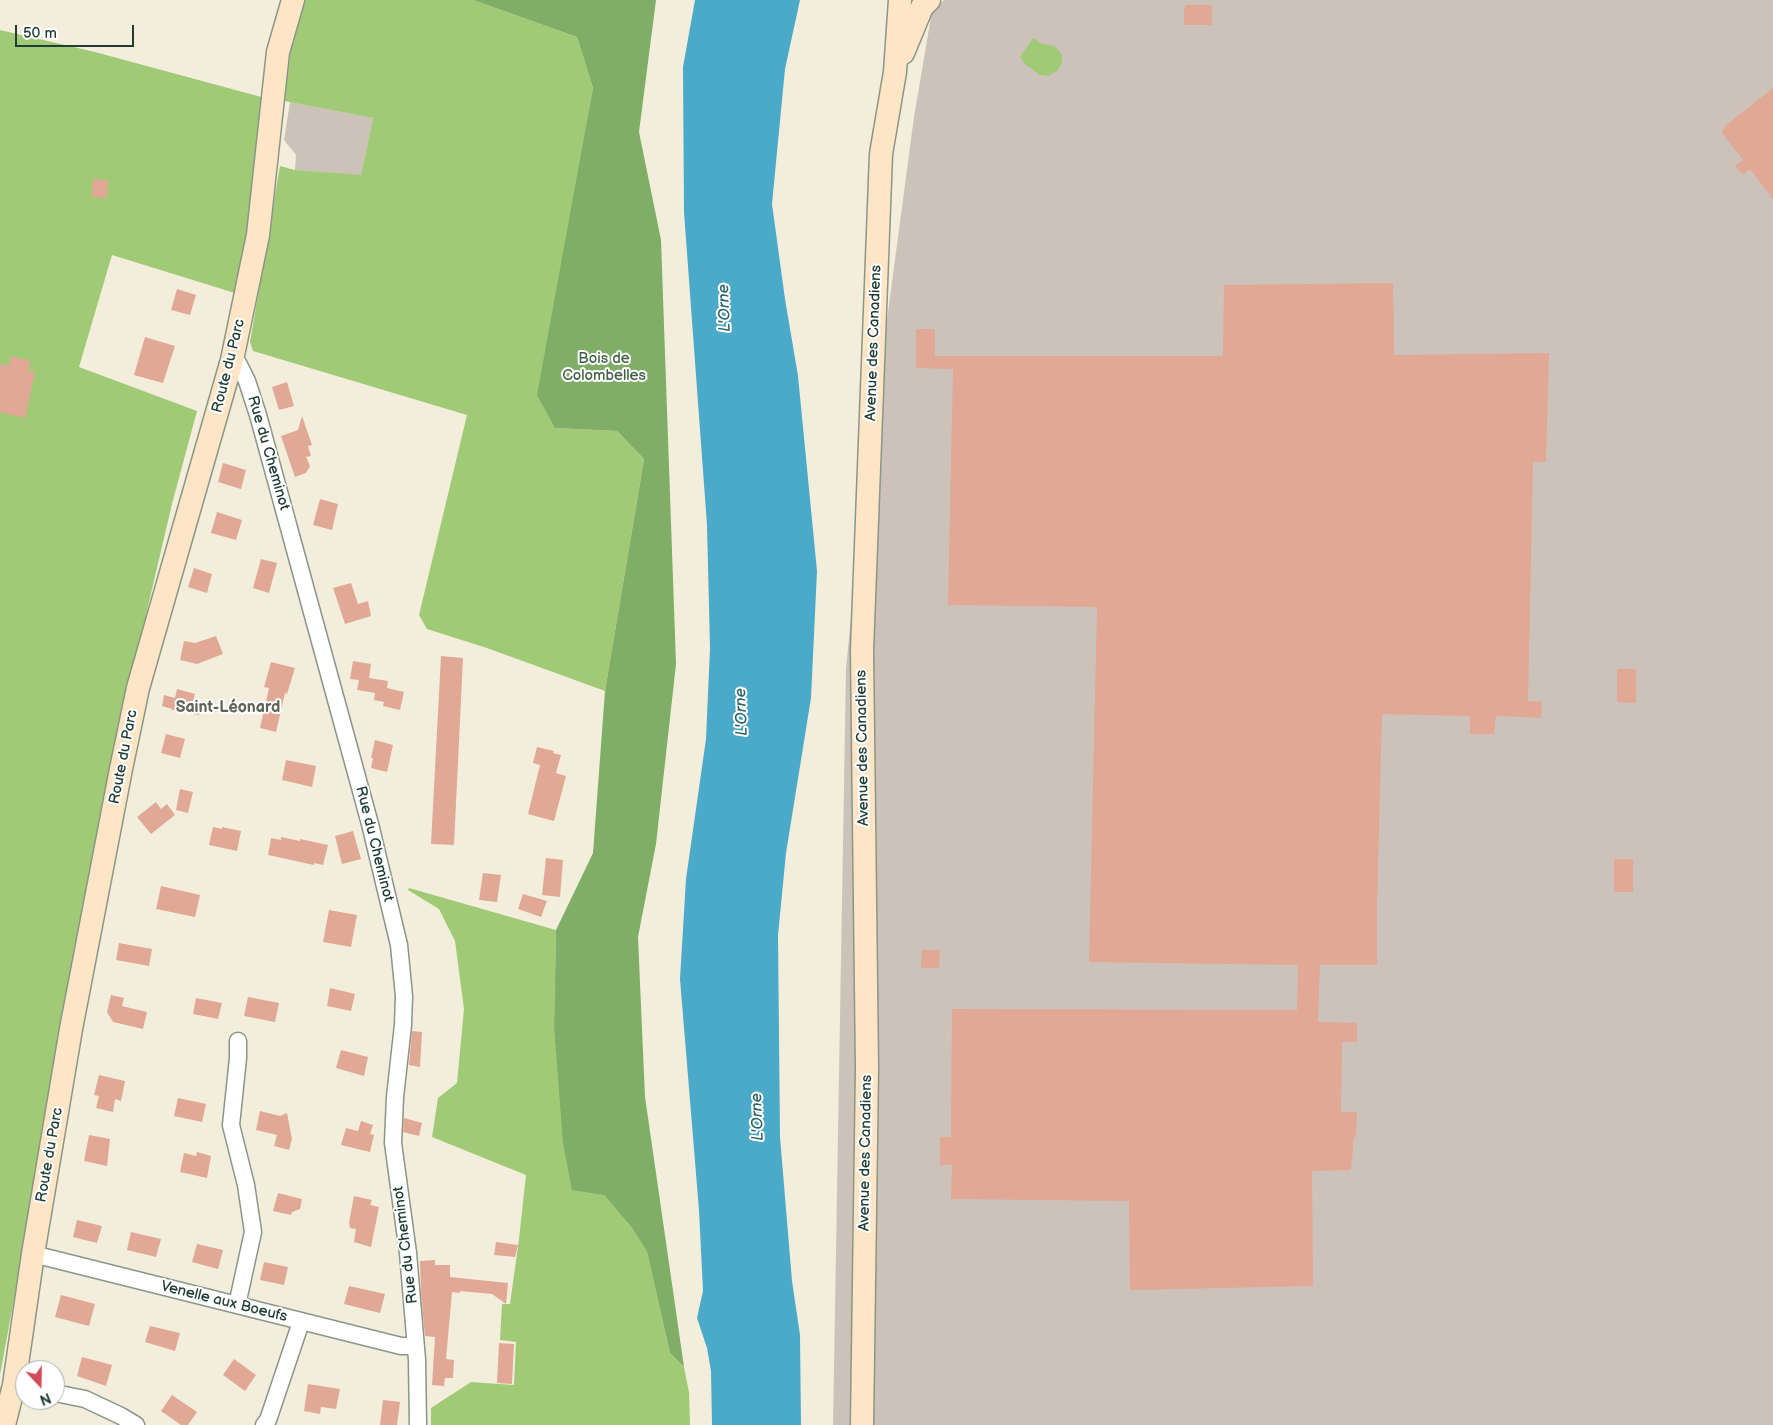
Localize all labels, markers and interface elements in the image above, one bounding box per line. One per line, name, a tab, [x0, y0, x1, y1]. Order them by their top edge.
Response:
scale bar	[18, 15, 136, 47]
text: 50 m	[23, 24, 57, 43]
street label: Avenue des Canadiens	[862, 265, 886, 421]
water label: L'Orne	[715, 284, 735, 332]
street label: Route du Parc	[209, 317, 249, 415]
park label: Bois de Colombelles	[562, 350, 646, 385]
street label: Rue du Cheminot	[243, 394, 293, 512]
street label: Avenue des Canadiens	[853, 670, 873, 826]
water label: L'Orne	[732, 688, 752, 736]
district label: Saint-Léonard	[176, 698, 280, 718]
street label: Route du Parc	[106, 708, 142, 806]
street label: Rue du Cheminot	[351, 785, 397, 903]
street label: Avenue des Canadiens	[856, 1075, 876, 1231]
water label: L'Orne	[748, 1093, 768, 1141]
street label: Route du Parc	[33, 1106, 67, 1204]
street label: Rue du Cheminot	[390, 1185, 422, 1305]
street label: Venelle aux Boeufs	[159, 1278, 289, 1326]
north arrow	[15, 1360, 65, 1410]
text: N	[37, 1389, 53, 1408]

